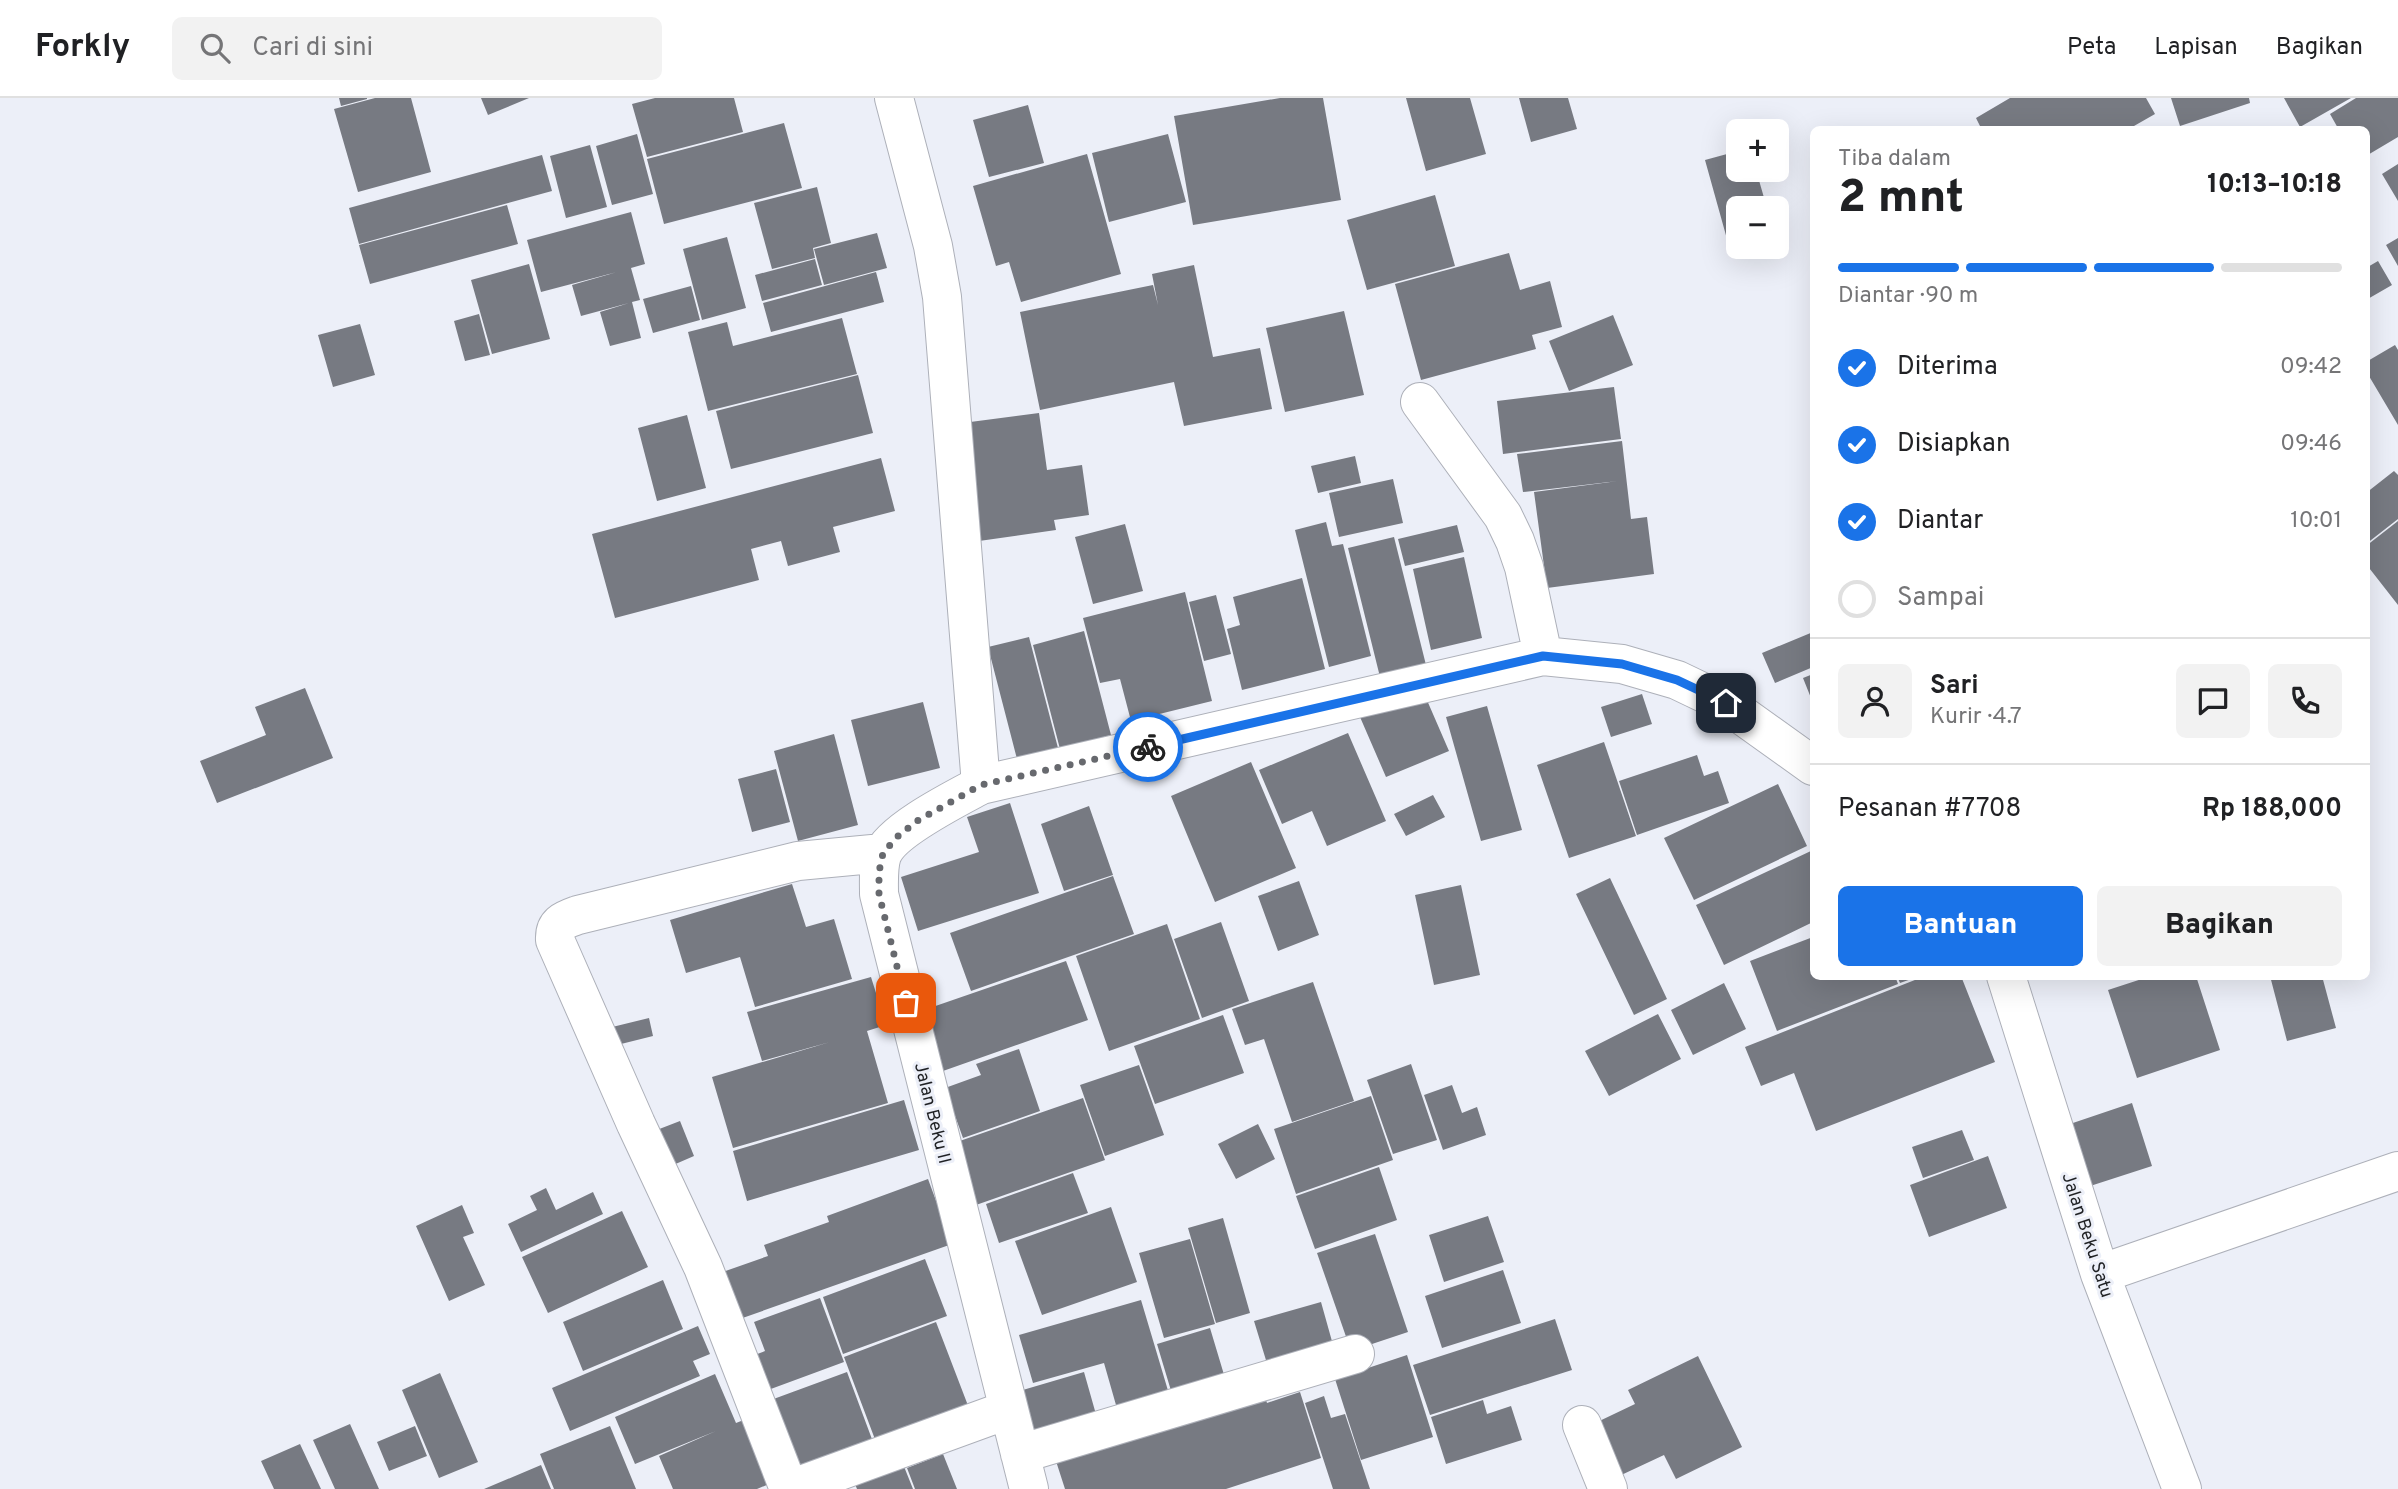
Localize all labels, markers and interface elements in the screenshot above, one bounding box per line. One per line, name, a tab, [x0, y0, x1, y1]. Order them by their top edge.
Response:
search box	[172, 17, 662, 80]
text: Forkly	[35, 27, 130, 69]
icon: search	[196, 29, 234, 67]
text: Cari di sini	[252, 32, 373, 65]
text: Peta	[2067, 33, 2116, 63]
text: Lapisan	[2154, 33, 2238, 63]
text: Bagikan	[2276, 33, 2363, 63]
map controls	[1726, 119, 1789, 259]
button: +	[1726, 119, 1789, 182]
text: Tiba dalam	[1838, 145, 1951, 174]
text: 10:13–10:18	[2207, 169, 2342, 202]
text: 2 mnt	[1838, 170, 1964, 229]
button: −	[1726, 196, 1789, 259]
text: Diantar · 90 m	[1838, 282, 1978, 311]
icon: check	[1838, 349, 1876, 387]
text: Diterima	[1897, 351, 1998, 384]
text: 09:42	[2280, 353, 2342, 382]
icon: check	[1838, 426, 1876, 464]
text: Disiapkan	[1897, 428, 2011, 461]
text: 09:46	[2280, 430, 2342, 459]
icon: check	[1838, 503, 1876, 541]
text: Diantar	[1897, 505, 1983, 538]
text: 10:01	[2290, 507, 2342, 536]
text: Sampai	[1897, 582, 1984, 615]
button: person	[1838, 664, 1912, 738]
button: chat	[2176, 664, 2250, 738]
button: phone	[2268, 664, 2342, 738]
text: Sari	[1930, 670, 1979, 703]
pin	[1696, 673, 1756, 733]
icon: home	[1707, 684, 1745, 722]
text: Kurir · 4.7	[1930, 703, 2022, 732]
courier	[1113, 712, 1183, 782]
icon: bike	[1129, 728, 1167, 766]
text: Pesanan #7708	[1838, 793, 2021, 826]
text: Rp 188,000	[2202, 793, 2342, 826]
button: Bantuan	[1838, 886, 2083, 966]
button: Bagikan	[2097, 886, 2342, 966]
pin	[876, 973, 936, 1033]
icon: bag	[887, 984, 925, 1022]
street label: Jalan Beku II	[908, 1060, 955, 1166]
street label: Jalan Beku Satu	[2056, 1170, 2118, 1301]

